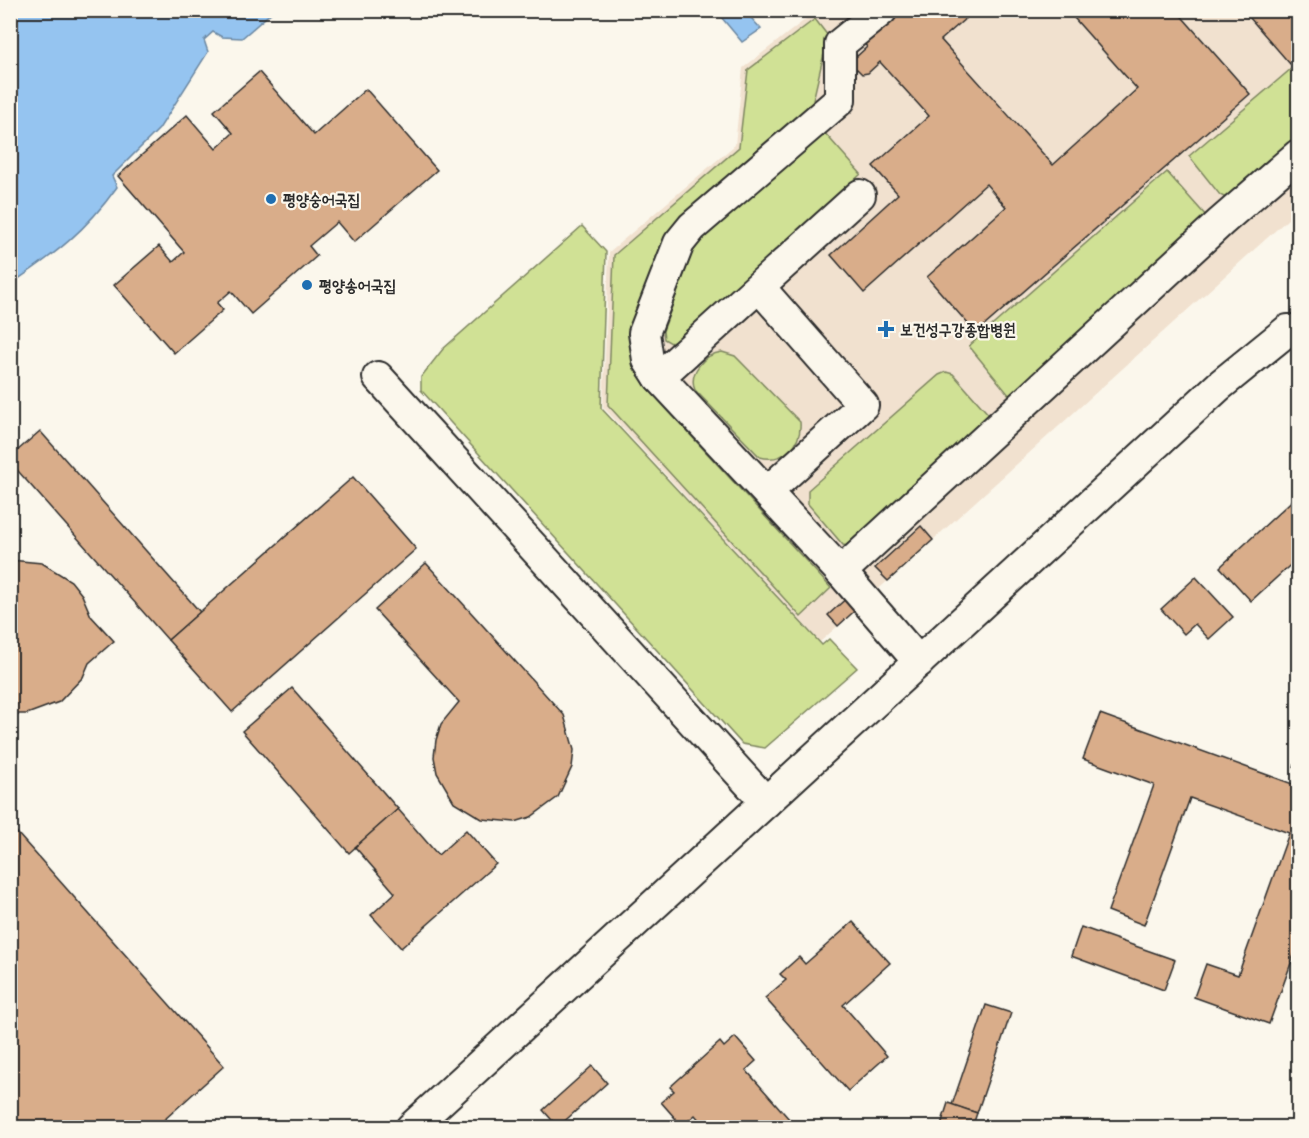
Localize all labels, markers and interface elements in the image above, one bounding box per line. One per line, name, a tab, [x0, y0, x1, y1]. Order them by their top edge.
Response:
marker: 평양숭어국집	[264, 192, 278, 206]
place label: 평양숭어국집	[283, 192, 360, 212]
marker: 평양송어국집	[300, 278, 314, 292]
place label: 평양송어국집	[319, 278, 396, 298]
marker: 보건성구강종합병원	[877, 320, 895, 338]
place label: 보건성구강종합병원	[900, 322, 1016, 342]

